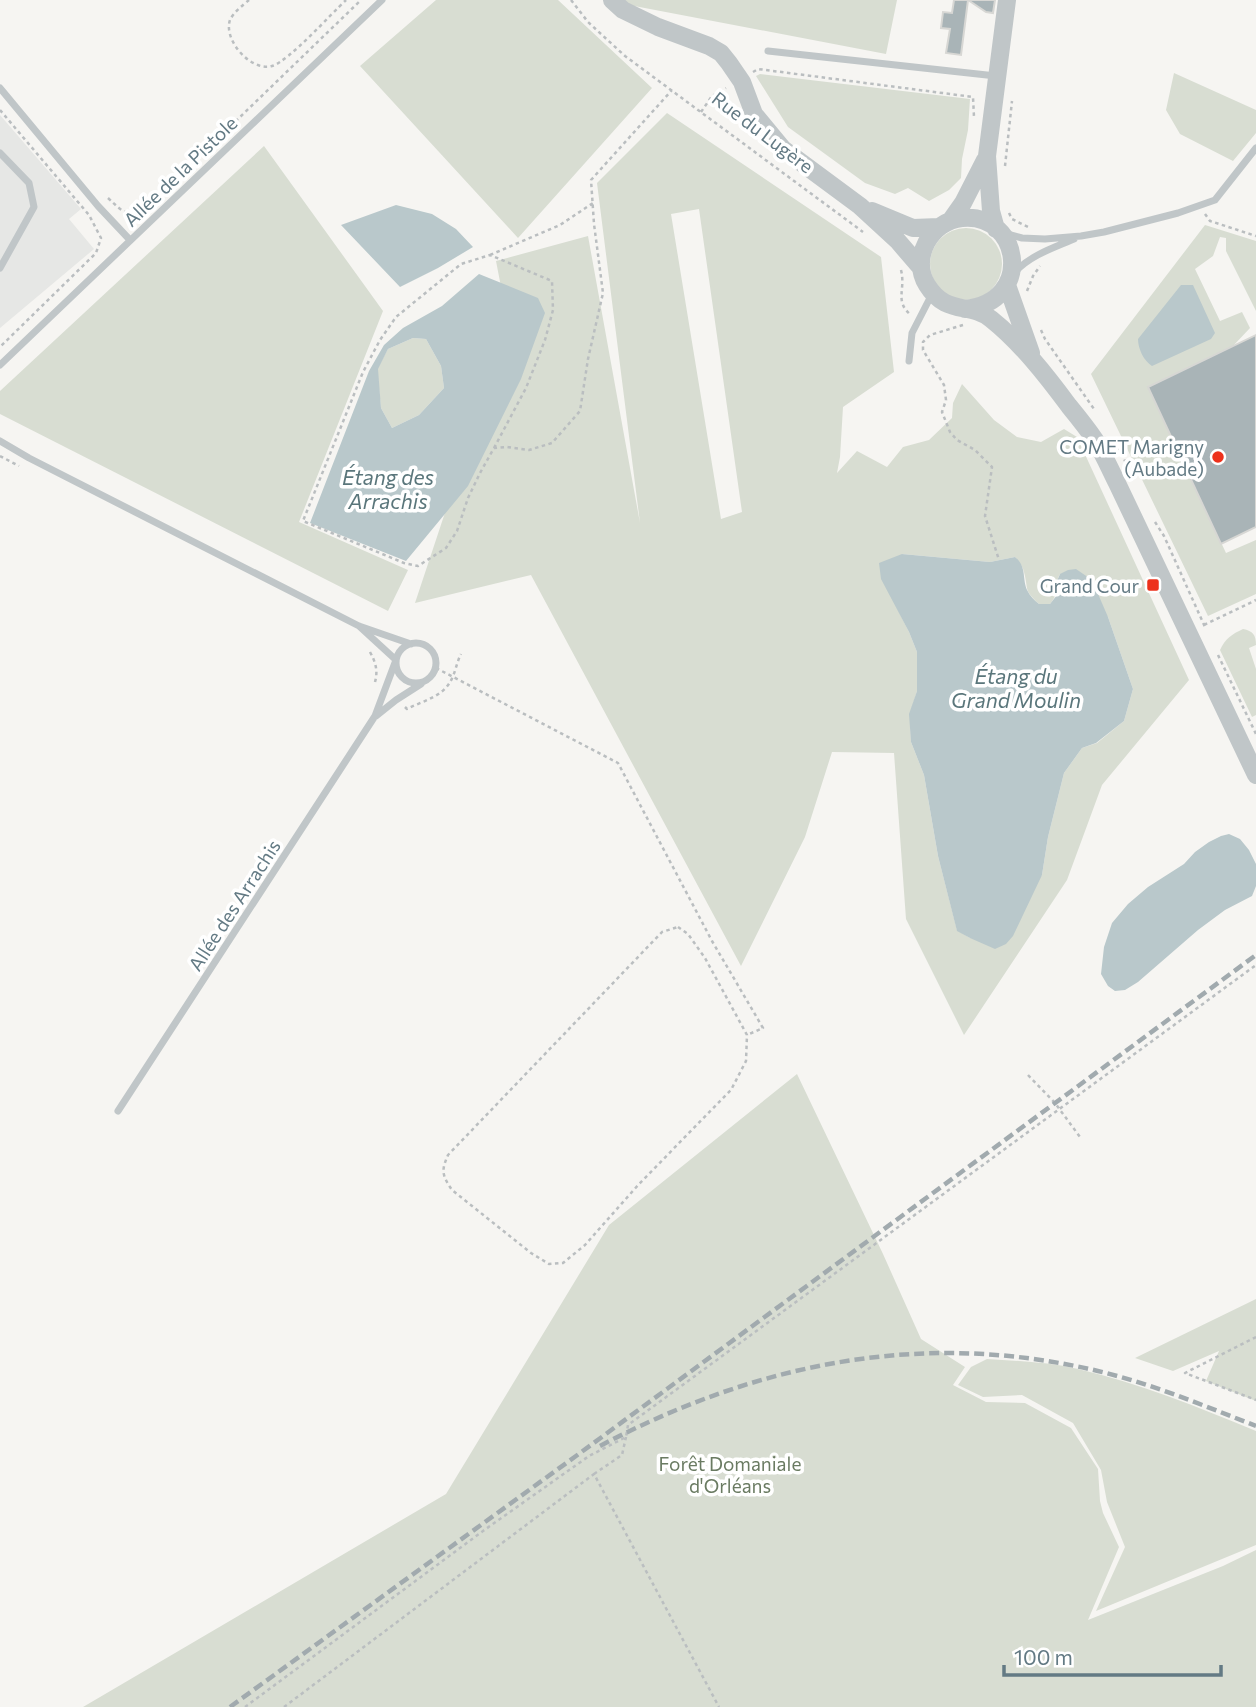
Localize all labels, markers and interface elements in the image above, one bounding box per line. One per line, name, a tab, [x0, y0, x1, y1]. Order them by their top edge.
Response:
street label: Rue du Lugère	[708, 86, 818, 178]
street label: Allée de la Pistole	[119, 111, 241, 231]
place label: COMET Marigny (Aubade)	[1059, 435, 1204, 480]
marker: COMET Marigny (Aubade)	[1210, 449, 1226, 465]
water label: Étang des Arrachis	[342, 464, 434, 513]
place label: Grand Cour	[1040, 574, 1139, 597]
marker: Grand Cour	[1145, 577, 1161, 593]
water label: Étang du Grand Moulin	[951, 663, 1081, 712]
street label: Allée des Arrachis	[183, 835, 285, 975]
park label: Forêt Domaniale d'Orléans	[659, 1452, 801, 1497]
scale bar	[1004, 1634, 1221, 1678]
text: 100 m	[1014, 1644, 1073, 1669]

